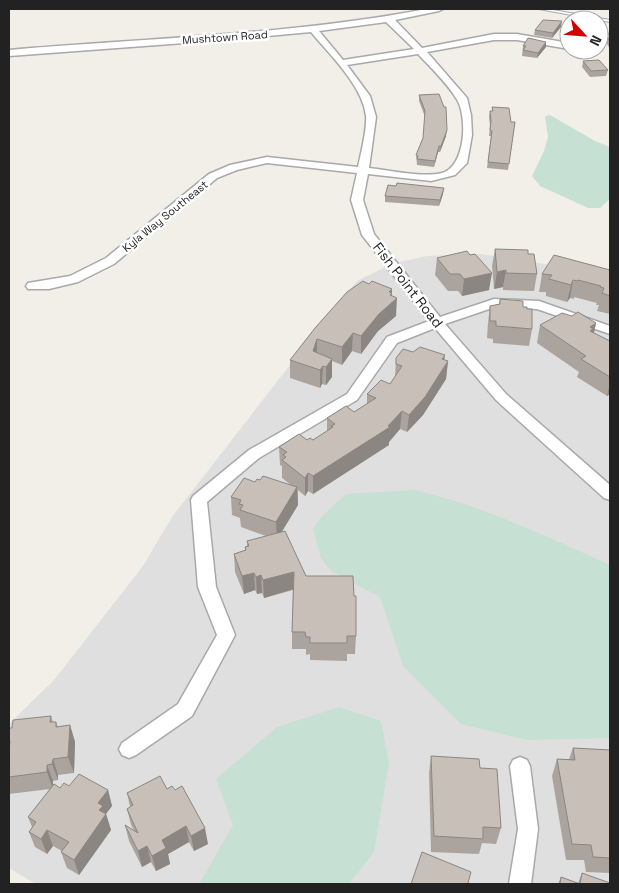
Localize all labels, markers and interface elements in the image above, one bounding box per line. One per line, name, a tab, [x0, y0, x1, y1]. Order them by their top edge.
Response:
north arrow	[559, 10, 609, 60]
street label: Mushtown Road	[182, 27, 268, 47]
text: N	[586, 33, 606, 49]
street label: Kyla Way Southeast	[119, 177, 211, 255]
street label: Fish Point Road	[369, 239, 447, 331]

